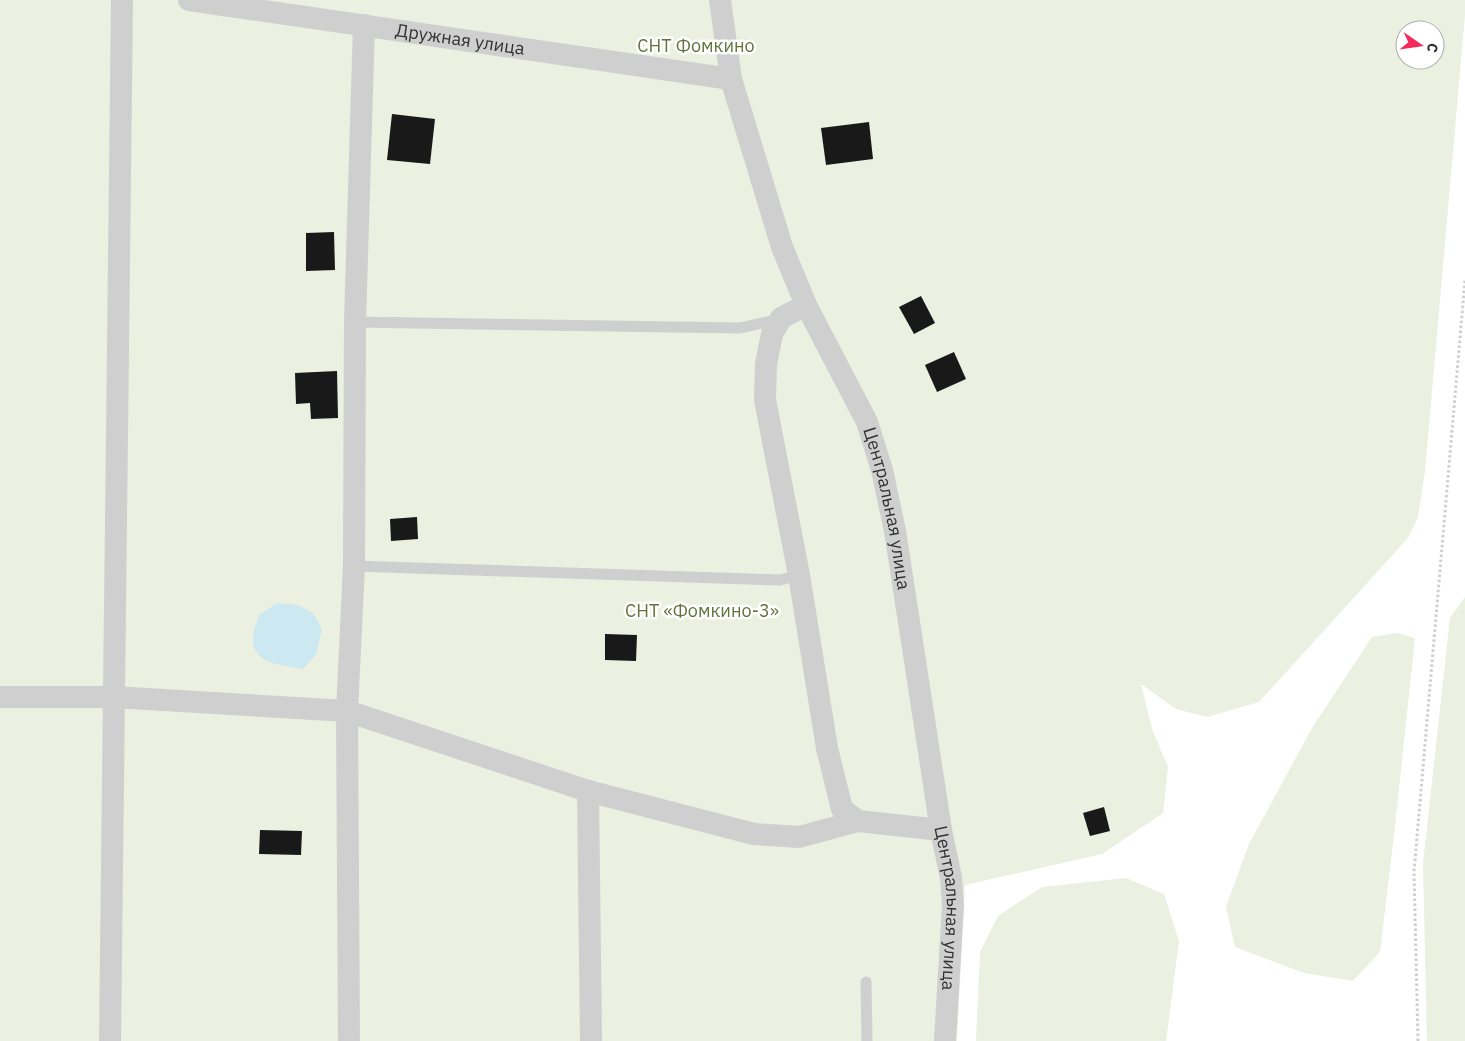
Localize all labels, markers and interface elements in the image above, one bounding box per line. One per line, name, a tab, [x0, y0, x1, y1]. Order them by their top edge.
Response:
street label: Дружная улица	[394, 18, 527, 60]
north arrow	[1395, 20, 1445, 70]
park label: СНТ Фомкино	[637, 34, 755, 57]
text: С	[1423, 41, 1442, 54]
street label: Центральная улица	[858, 424, 916, 592]
park label: СНТ «Фомкино-3»	[625, 599, 779, 622]
street label: Центральная улица	[929, 823, 965, 992]

